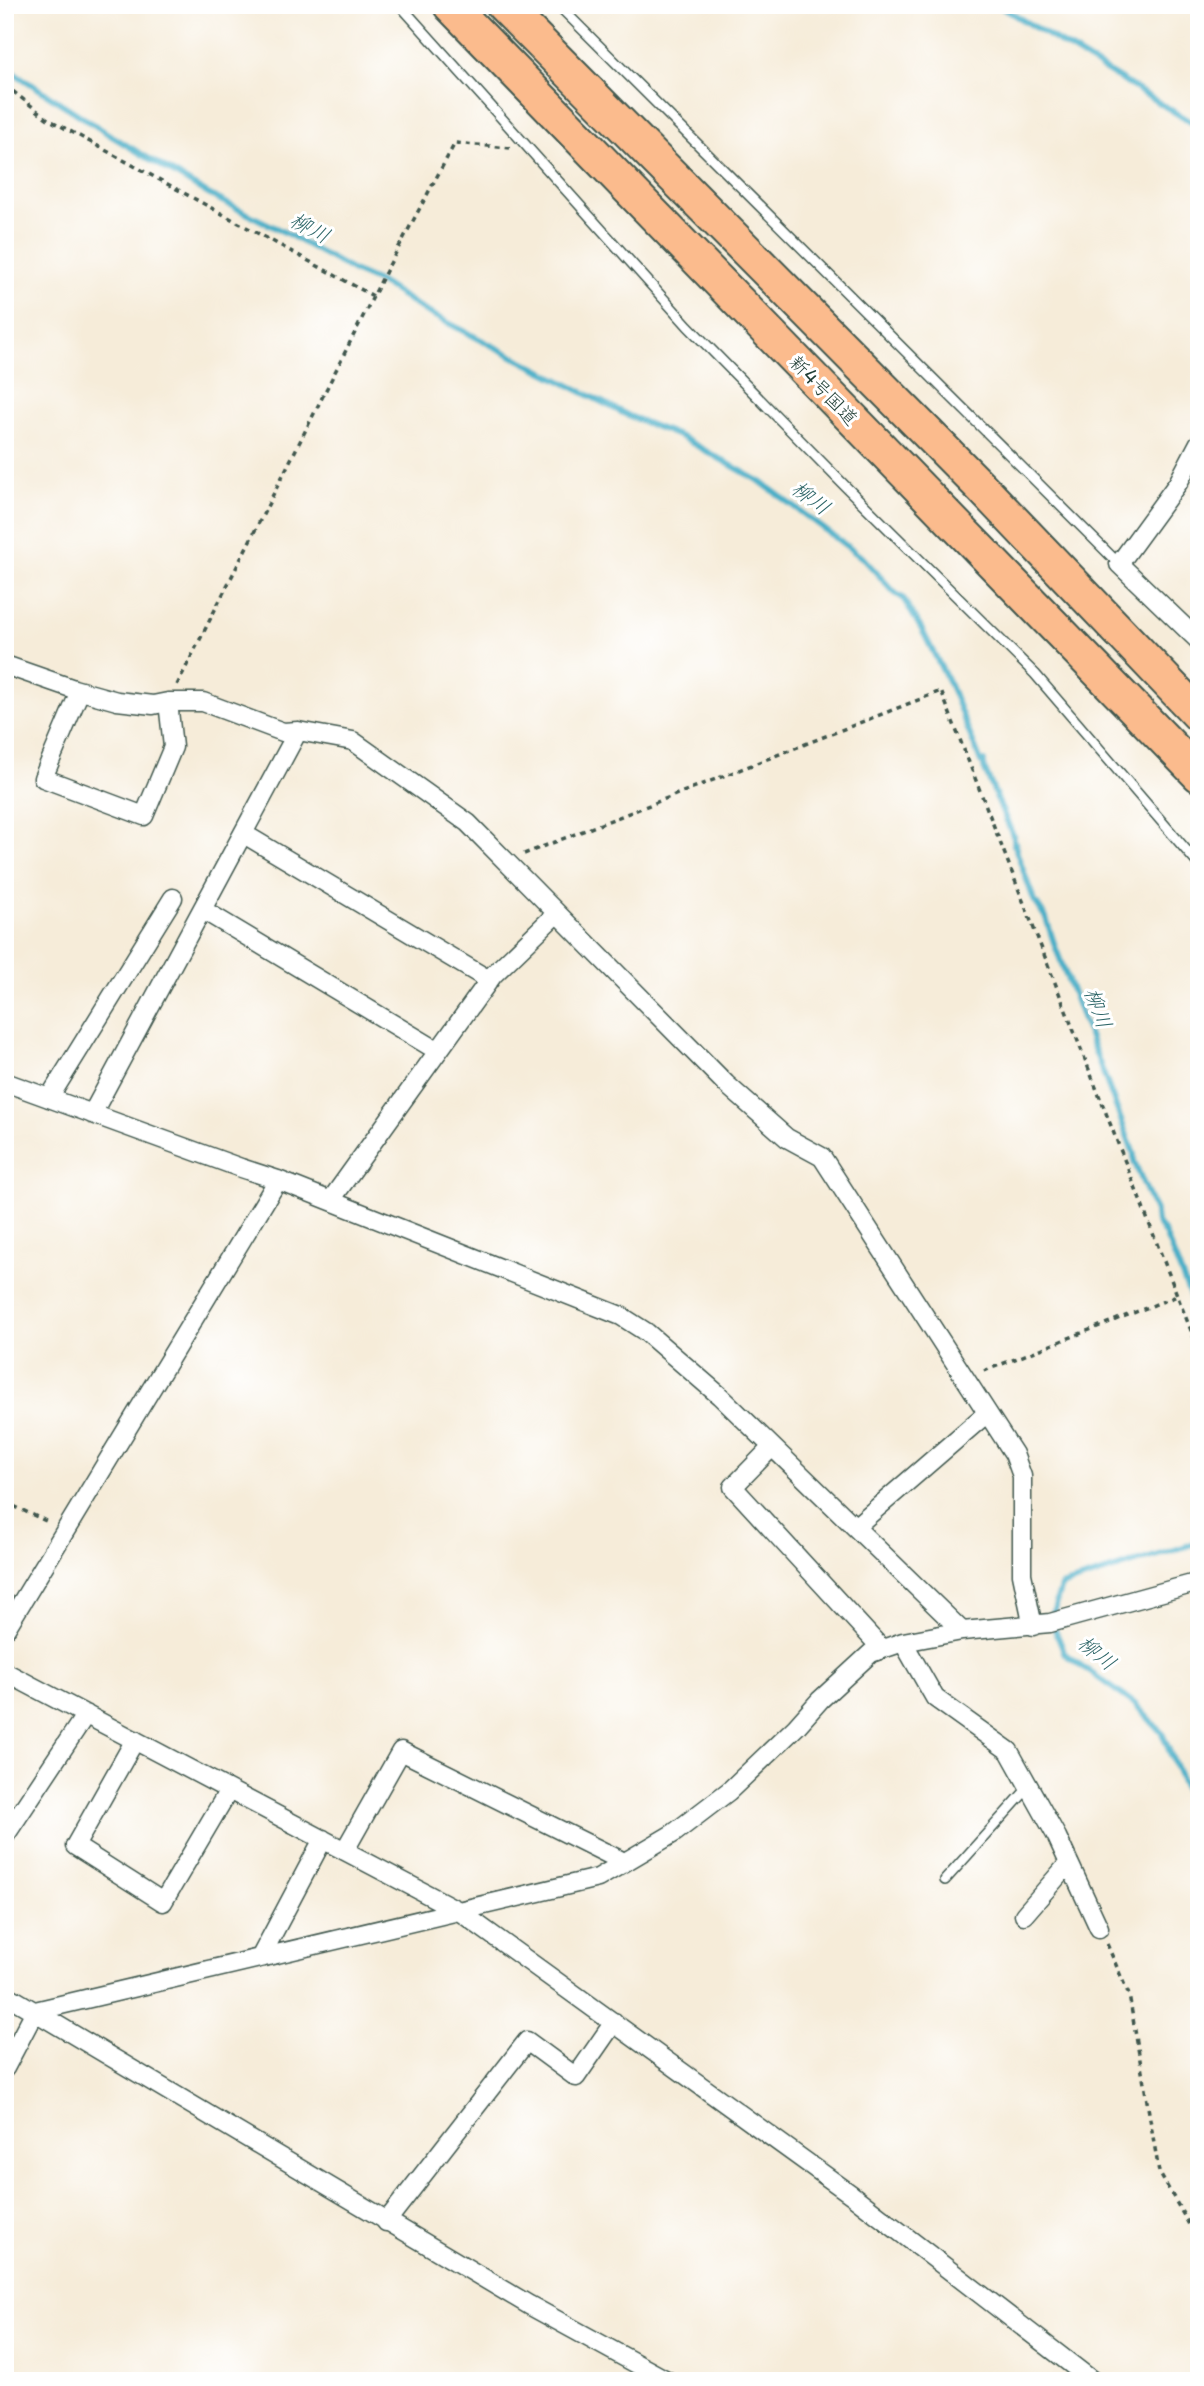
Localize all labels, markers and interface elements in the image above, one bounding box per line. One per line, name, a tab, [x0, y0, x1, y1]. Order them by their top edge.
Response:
water label: 柳川	[285, 202, 337, 250]
street label: 新4号国道	[784, 348, 866, 431]
water label: 柳川	[786, 471, 839, 522]
water label: 柳川	[1078, 982, 1122, 1033]
water label: 柳川	[1072, 1626, 1125, 1677]

